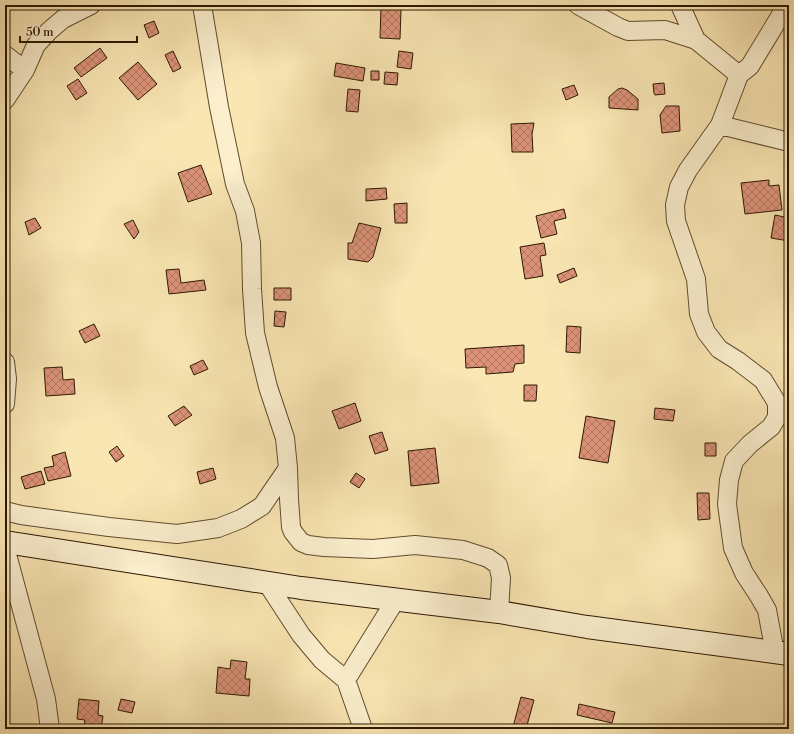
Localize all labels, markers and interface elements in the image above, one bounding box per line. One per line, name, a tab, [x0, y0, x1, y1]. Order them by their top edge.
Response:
scale bar	[20, 18, 137, 44]
text: 50 m	[26, 25, 54, 40]

